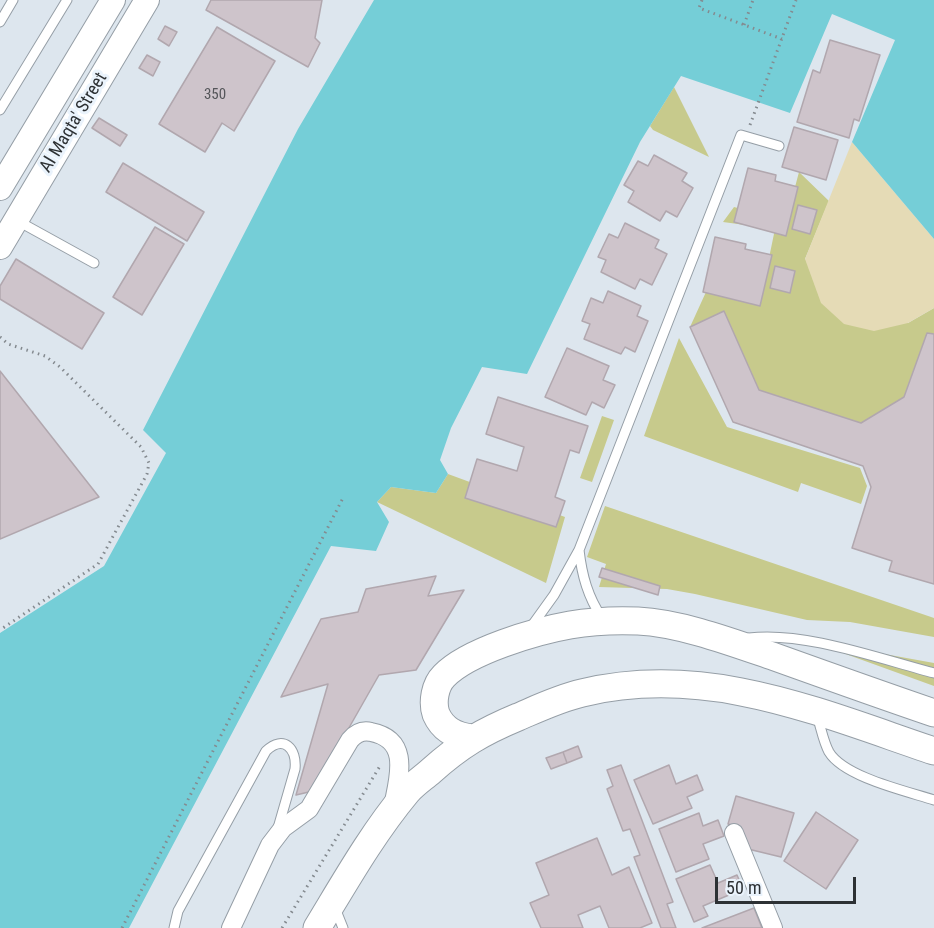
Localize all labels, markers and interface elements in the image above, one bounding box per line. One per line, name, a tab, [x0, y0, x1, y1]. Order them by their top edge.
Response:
street label: Al Maqta' Street	[36, 69, 112, 177]
house number: 350	[204, 86, 226, 104]
scale bar	[718, 865, 859, 903]
text: 50 m	[726, 877, 761, 898]

